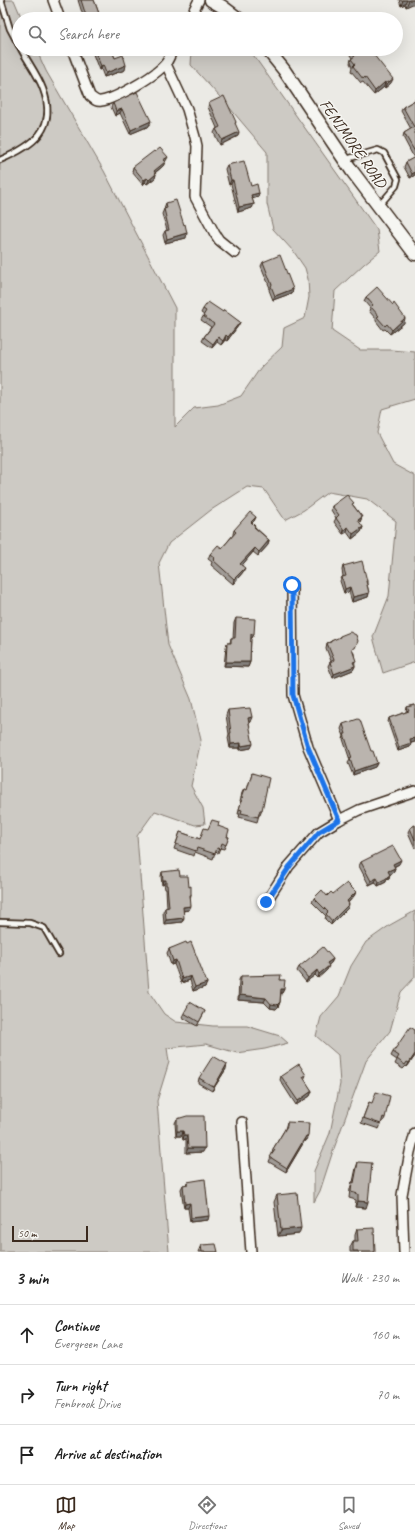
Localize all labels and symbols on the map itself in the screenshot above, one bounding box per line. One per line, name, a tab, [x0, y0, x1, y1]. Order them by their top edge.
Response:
street label: FENIMORE ROAD	[315, 95, 392, 193]
route start	[283, 576, 301, 594]
route end	[257, 893, 275, 911]
scale bar	[12, 1224, 88, 1243]

